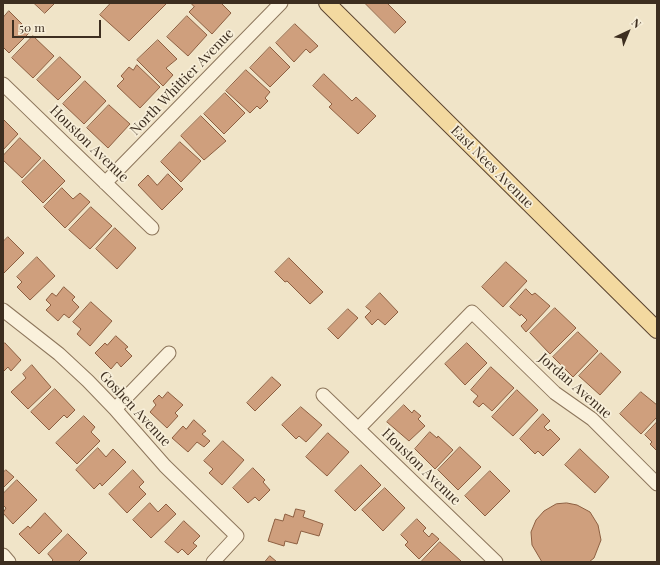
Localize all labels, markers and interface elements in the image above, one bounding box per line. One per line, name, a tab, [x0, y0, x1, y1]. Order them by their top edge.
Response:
scale bar	[14, 12, 103, 38]
north arrow	[608, 12, 648, 52]
text: N	[629, 15, 645, 31]
text: 50 m	[19, 19, 45, 35]
street label: North Whittier Avenue	[127, 25, 237, 139]
street label: Houston Avenue	[46, 102, 132, 186]
street label: East Nees Avenue	[447, 122, 537, 212]
street label: Jordan Avenue	[535, 350, 615, 422]
street label: Goshen Avenue	[96, 368, 174, 450]
street label: Houston Avenue	[378, 425, 464, 509]

